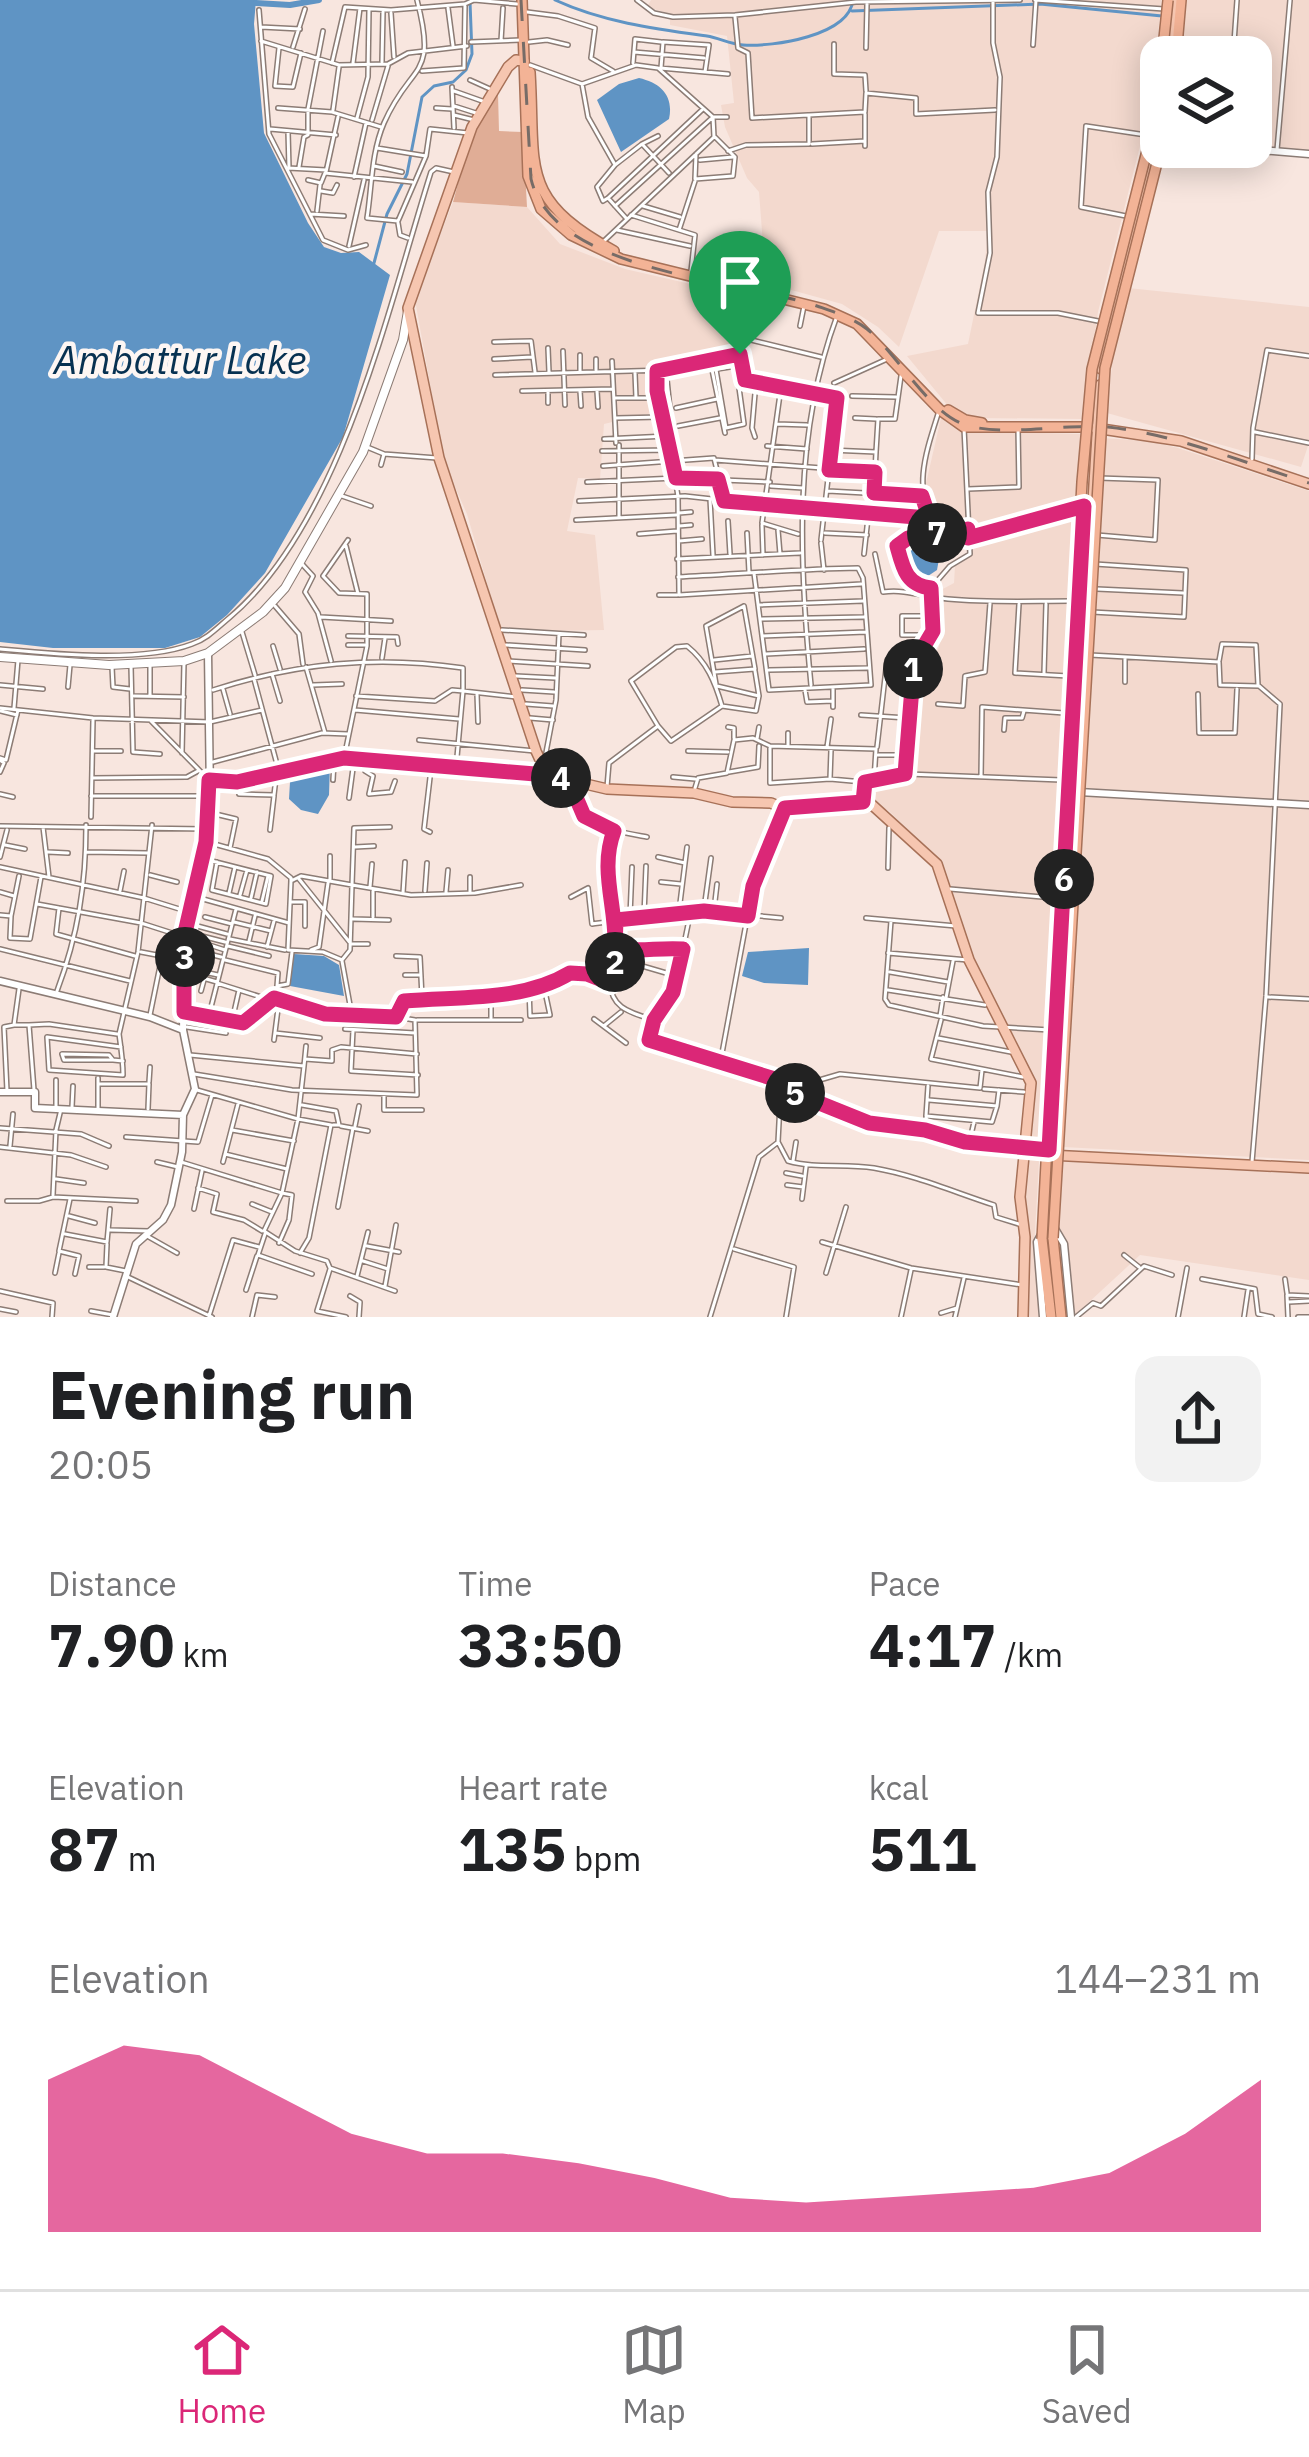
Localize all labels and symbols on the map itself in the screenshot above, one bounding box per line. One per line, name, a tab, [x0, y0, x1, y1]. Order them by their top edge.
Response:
pin	[689, 231, 791, 354]
water label: Ambattur Lake	[52, 334, 306, 385]
pin: 7	[907, 503, 967, 563]
pin: 1	[883, 639, 943, 699]
pin: 4	[531, 748, 591, 808]
pin: 6	[1034, 849, 1094, 909]
pin: 3	[155, 927, 215, 987]
pin: 2	[585, 932, 645, 992]
pin: 5	[765, 1063, 825, 1123]

